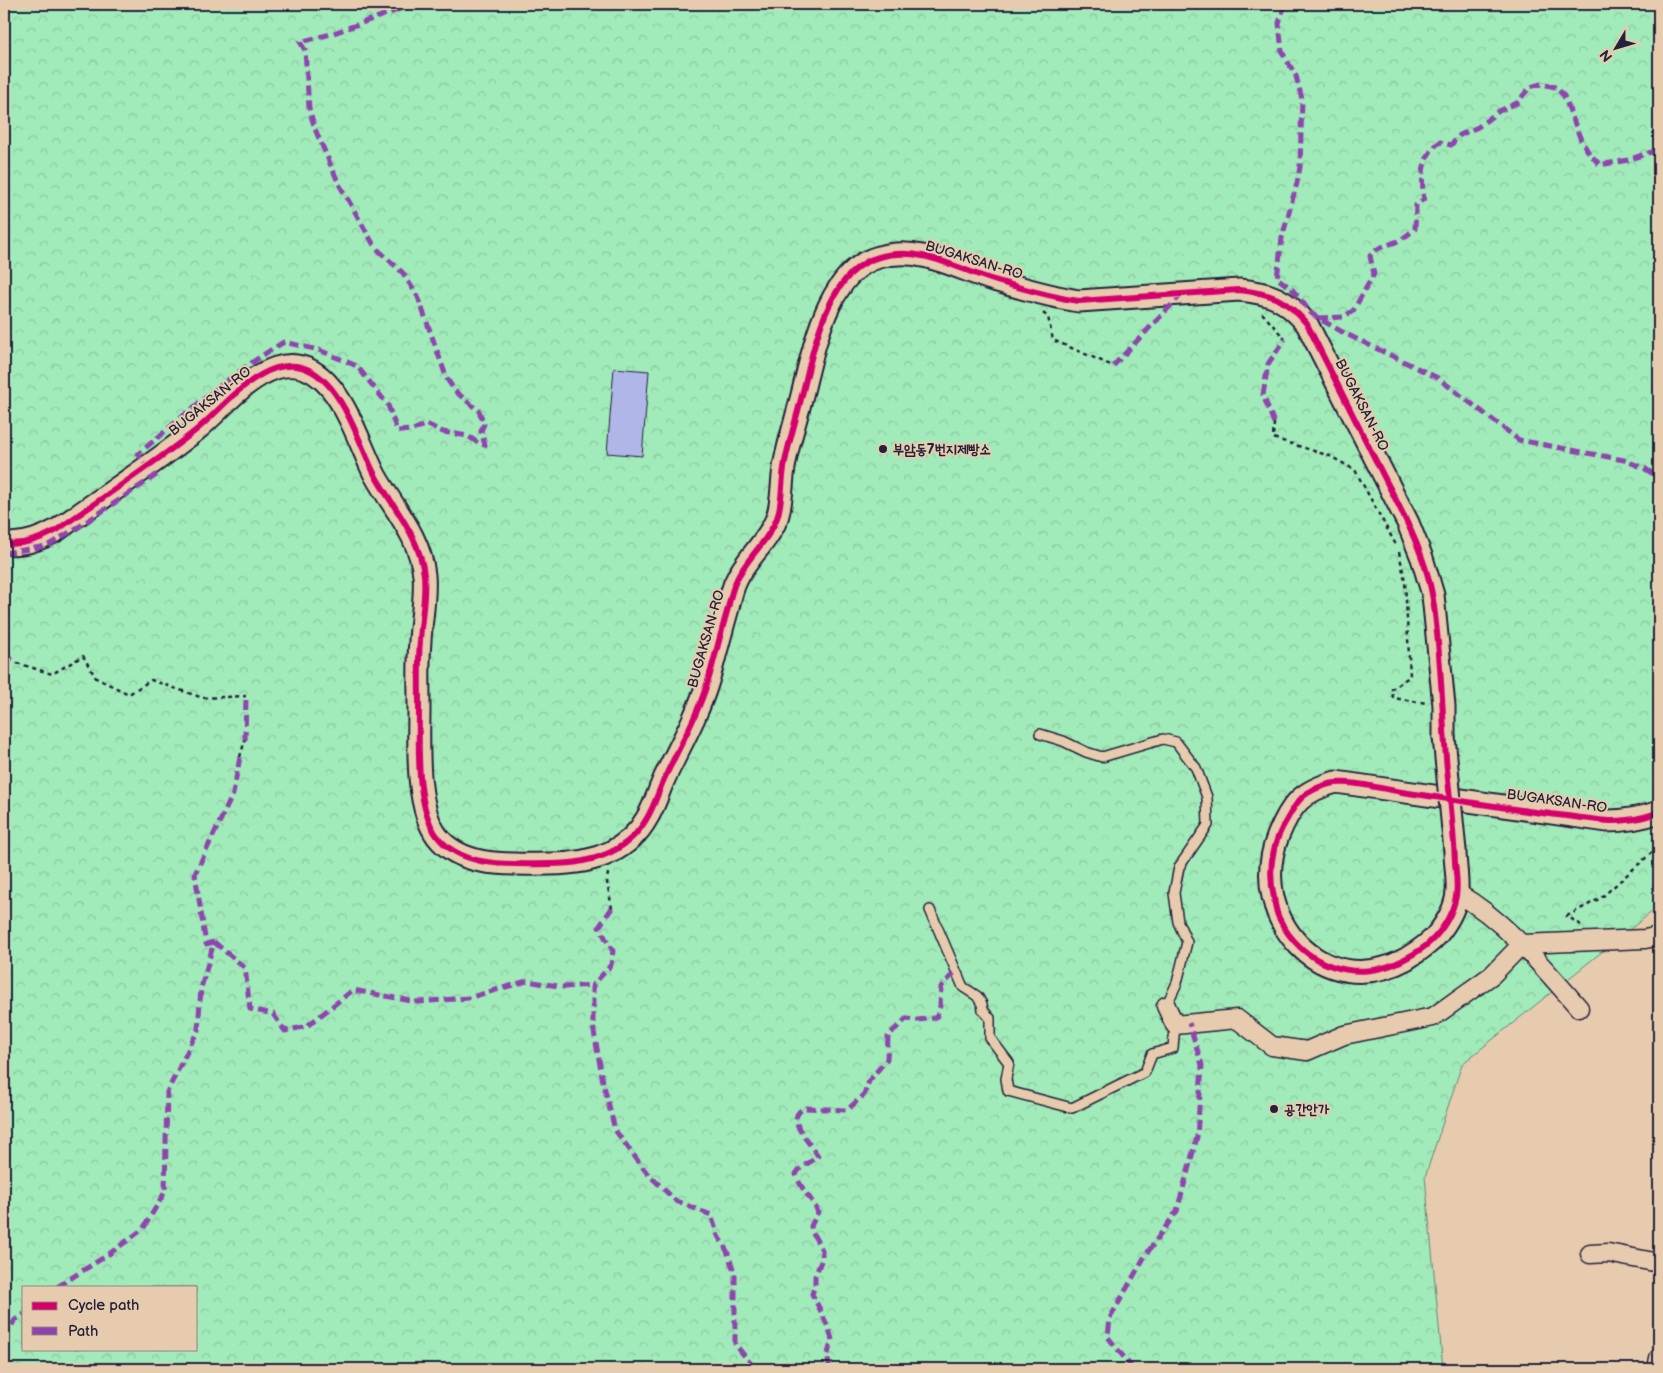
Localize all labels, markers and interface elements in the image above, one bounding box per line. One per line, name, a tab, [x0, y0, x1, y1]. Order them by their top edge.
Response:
north arrow	[1590, 22, 1640, 72]
text: N	[1596, 46, 1616, 65]
street label: BUGAKSAN-RO	[923, 237, 1025, 283]
street label: BUGAKSAN-RO	[1331, 356, 1393, 454]
street label: BUGAKSAN-RO	[165, 362, 255, 439]
place label: 부암동7번지제빵소	[893, 441, 991, 458]
marker: 부암동7번지제빵소	[877, 443, 889, 455]
street label: BUGAKSAN-RO	[684, 588, 728, 690]
street label: BUGAKSAN-RO	[1506, 786, 1609, 816]
place label: 공간안가	[1284, 1101, 1330, 1118]
marker: 공간안가	[1268, 1103, 1280, 1115]
legend	[22, 1286, 198, 1350]
text: Cycle path	[68, 1296, 139, 1315]
text: Path	[68, 1322, 98, 1341]

